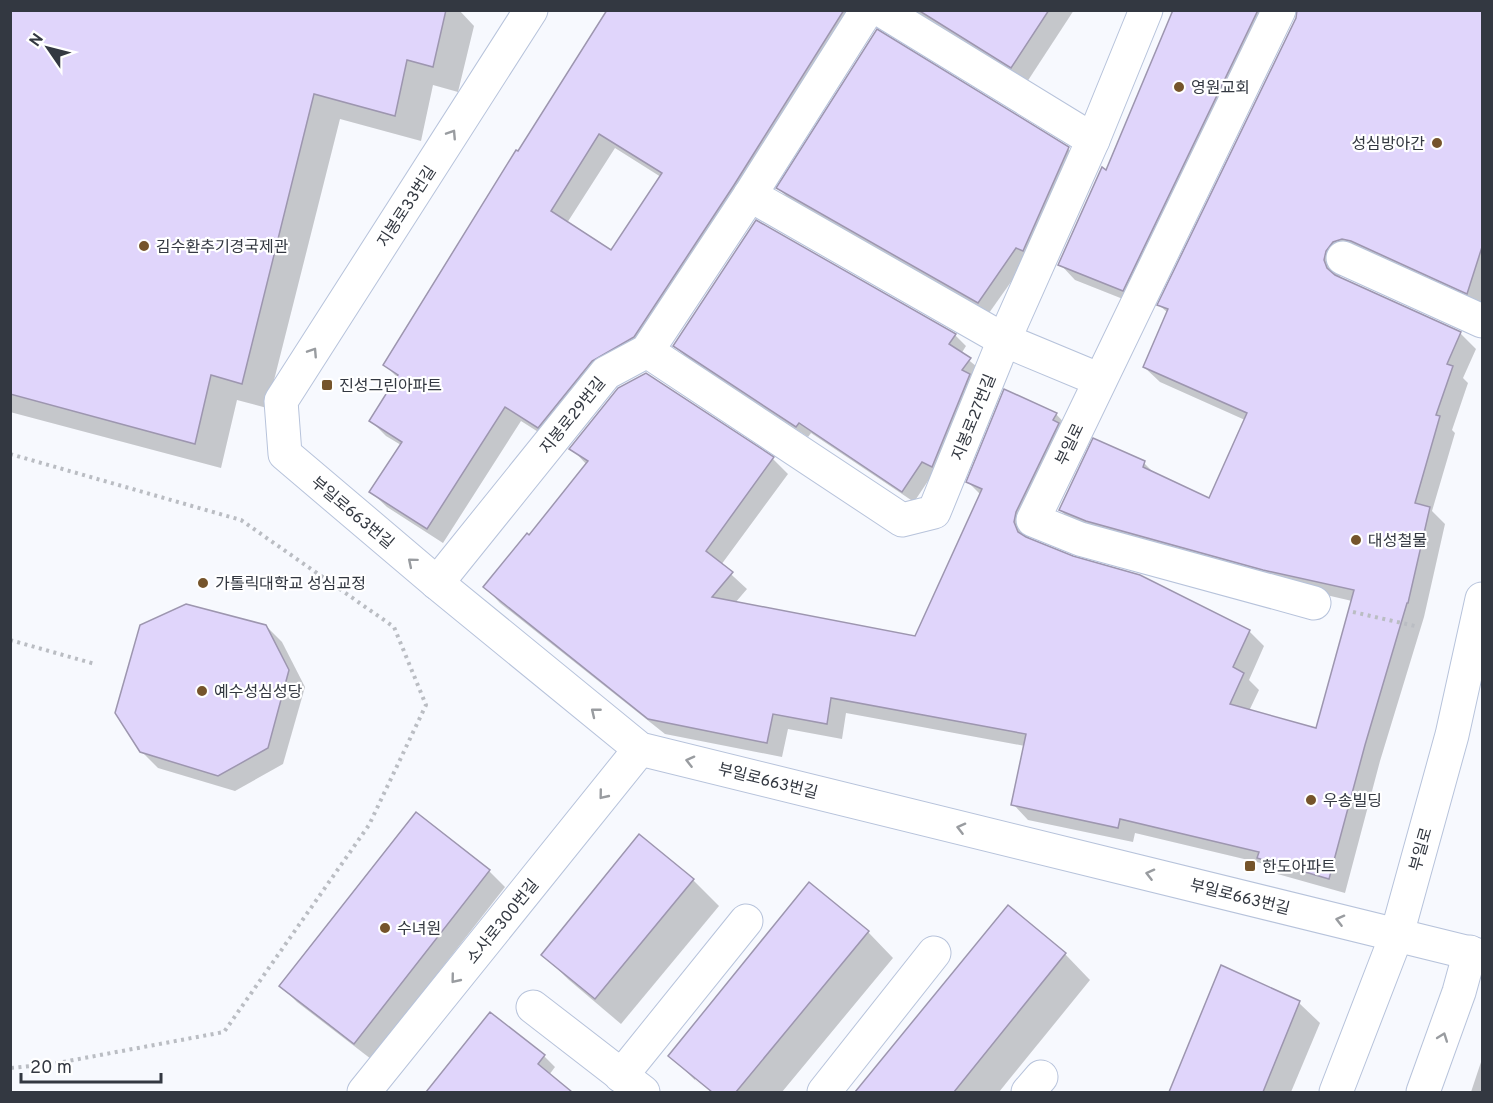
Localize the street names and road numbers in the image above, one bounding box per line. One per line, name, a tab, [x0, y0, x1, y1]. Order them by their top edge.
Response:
street label: 지봉로33번길	[374, 163, 441, 251]
street label: 지봉로27번길	[948, 372, 1001, 464]
street label: 지봉로29번길	[537, 374, 611, 459]
street label: 부일로	[1052, 420, 1090, 469]
street label: 부일로663번길	[306, 473, 397, 554]
street label: 부일로663번길	[715, 760, 820, 804]
street label: 부일로	[1406, 825, 1438, 874]
street label: 소사로300번길	[463, 876, 544, 969]
street label: 부일로663번길	[1187, 876, 1292, 920]

